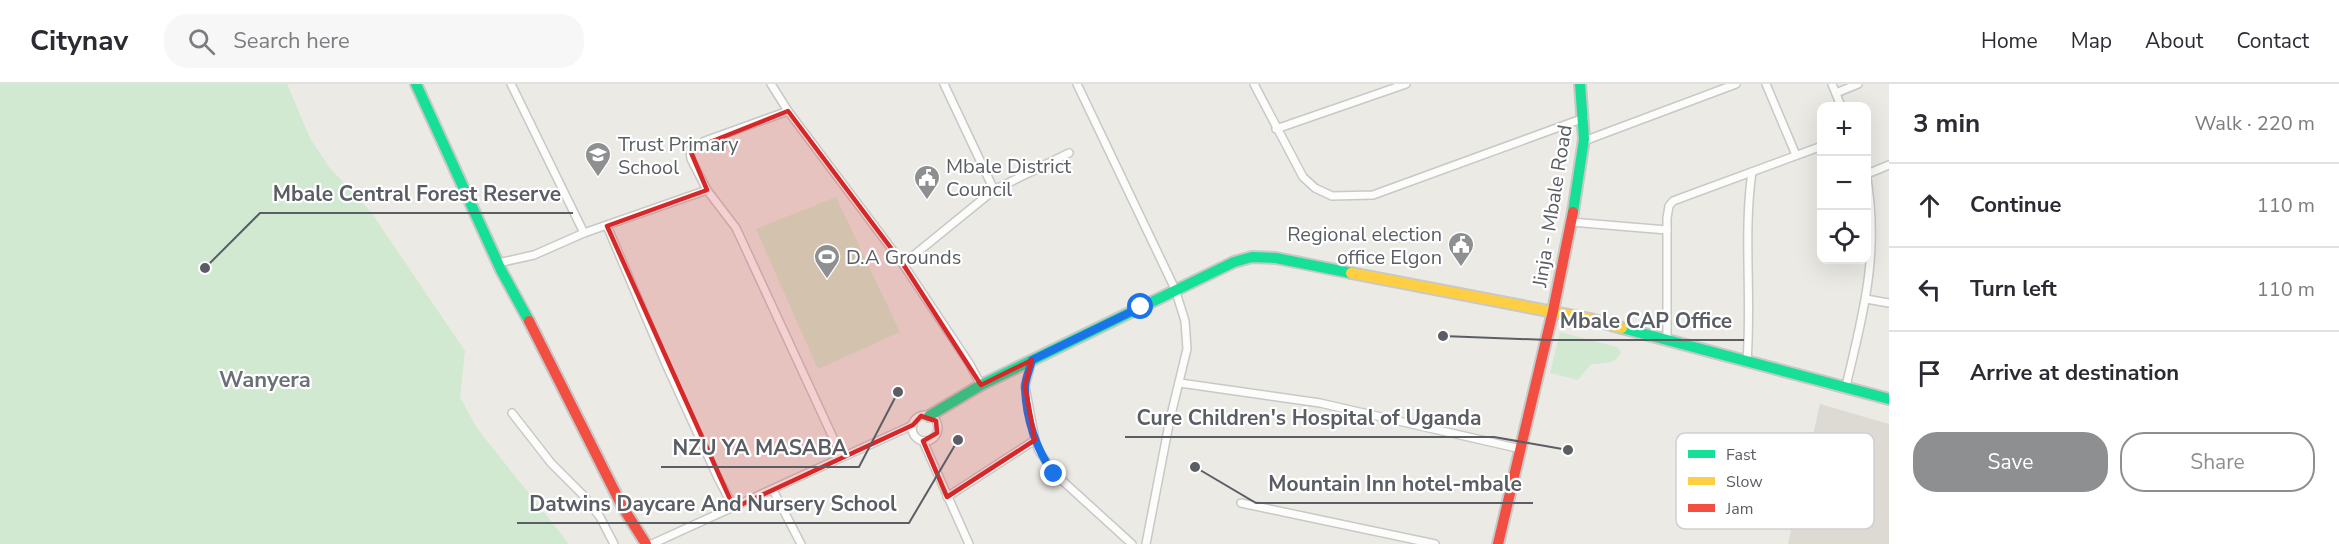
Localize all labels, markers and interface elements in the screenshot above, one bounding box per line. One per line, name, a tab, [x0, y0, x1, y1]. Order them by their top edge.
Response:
search box	[164, 14, 584, 68]
text: Citynav	[30, 22, 128, 60]
icon: search	[185, 25, 218, 58]
text: Search here	[233, 26, 350, 56]
text: Home	[1981, 27, 2038, 55]
text: Map	[2071, 27, 2112, 55]
text: About	[2145, 27, 2203, 55]
text: Contact	[2236, 27, 2309, 55]
map controls	[1817, 102, 1871, 264]
button: +	[1817, 102, 1871, 156]
text: 3 min	[1913, 106, 1980, 141]
text: Walk · 220 m	[2195, 110, 2315, 137]
street label: Jinja - Mbale Road	[1526, 123, 1579, 290]
place label: Trust Primary School	[618, 131, 739, 181]
school or university icon: Trust Primary School	[583, 140, 613, 178]
place label: Mbale District Council	[946, 153, 1072, 203]
button: −	[1817, 156, 1871, 210]
public building icon: Mbale District Council	[912, 163, 942, 201]
callout: Mbale Central Forest Reserve	[260, 174, 573, 213]
text: Mbale Central Forest Reserve	[273, 180, 561, 208]
icon: ahead	[1913, 189, 1946, 222]
text: Continue	[1970, 190, 2061, 220]
text: 110 m	[2257, 192, 2315, 219]
button: locate	[1817, 210, 1871, 264]
place label: Regional election office Elgon	[1287, 221, 1442, 271]
public building icon: Regional election office Elgon	[1446, 230, 1476, 268]
sports icon: D.A Grounds	[812, 242, 842, 280]
place label: D.A Grounds	[846, 244, 961, 271]
icon: left	[1913, 273, 1946, 306]
text: Turn left	[1970, 274, 2057, 304]
text: 110 m	[2257, 276, 2315, 303]
route start	[1127, 293, 1153, 319]
callout: Mbale CAP Office	[1548, 301, 1744, 340]
text: Mbale CAP Office	[1560, 307, 1732, 335]
icon: arrive	[1913, 357, 1946, 390]
text: Arrive at destination	[1970, 358, 2179, 388]
district label: Wanyera	[219, 365, 311, 395]
callout: Cure Children's Hospital of Uganda	[1125, 398, 1494, 437]
text: Cure Children's Hospital of Uganda	[1137, 404, 1481, 432]
callout: NZU YA MASABA	[661, 428, 859, 467]
button: Save	[1913, 432, 2108, 492]
button: Share	[2120, 432, 2315, 492]
legend	[1676, 433, 1874, 529]
text: NZU YA MASABA	[673, 434, 848, 462]
text: Fast	[1726, 444, 1757, 466]
route end	[1040, 460, 1066, 486]
callout: Mountain Inn hotel-mbale	[1256, 464, 1533, 503]
text: Mountain Inn hotel-mbale	[1268, 470, 1522, 498]
text: Slow	[1726, 471, 1763, 493]
callout: Datwins Daycare And Nursery School	[517, 484, 909, 523]
text: Datwins Daycare And Nursery School	[529, 490, 897, 518]
text: Jam	[1725, 498, 1753, 520]

